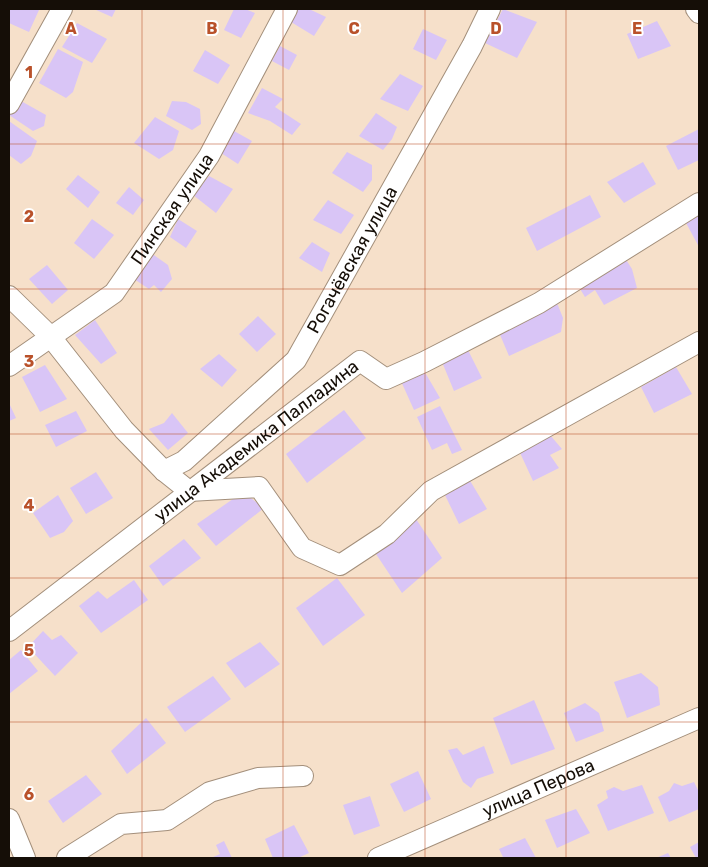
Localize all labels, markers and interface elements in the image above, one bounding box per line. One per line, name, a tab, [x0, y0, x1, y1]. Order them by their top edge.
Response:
text: A	[65, 19, 77, 38]
text: B	[206, 19, 218, 38]
text: C	[348, 19, 360, 38]
text: D	[490, 19, 502, 38]
text: E	[632, 19, 642, 38]
text: 1	[25, 63, 33, 82]
street label: Пинская улица	[126, 149, 218, 269]
street label: Рогачёвская улица	[302, 182, 402, 337]
text: 2	[24, 207, 34, 226]
text: 3	[24, 352, 34, 371]
street label: улица Академика Палладина	[150, 355, 363, 526]
text: 4	[24, 496, 35, 515]
text: 5	[24, 641, 34, 660]
street label: улица Перова	[479, 754, 598, 822]
text: 6	[24, 785, 34, 804]

